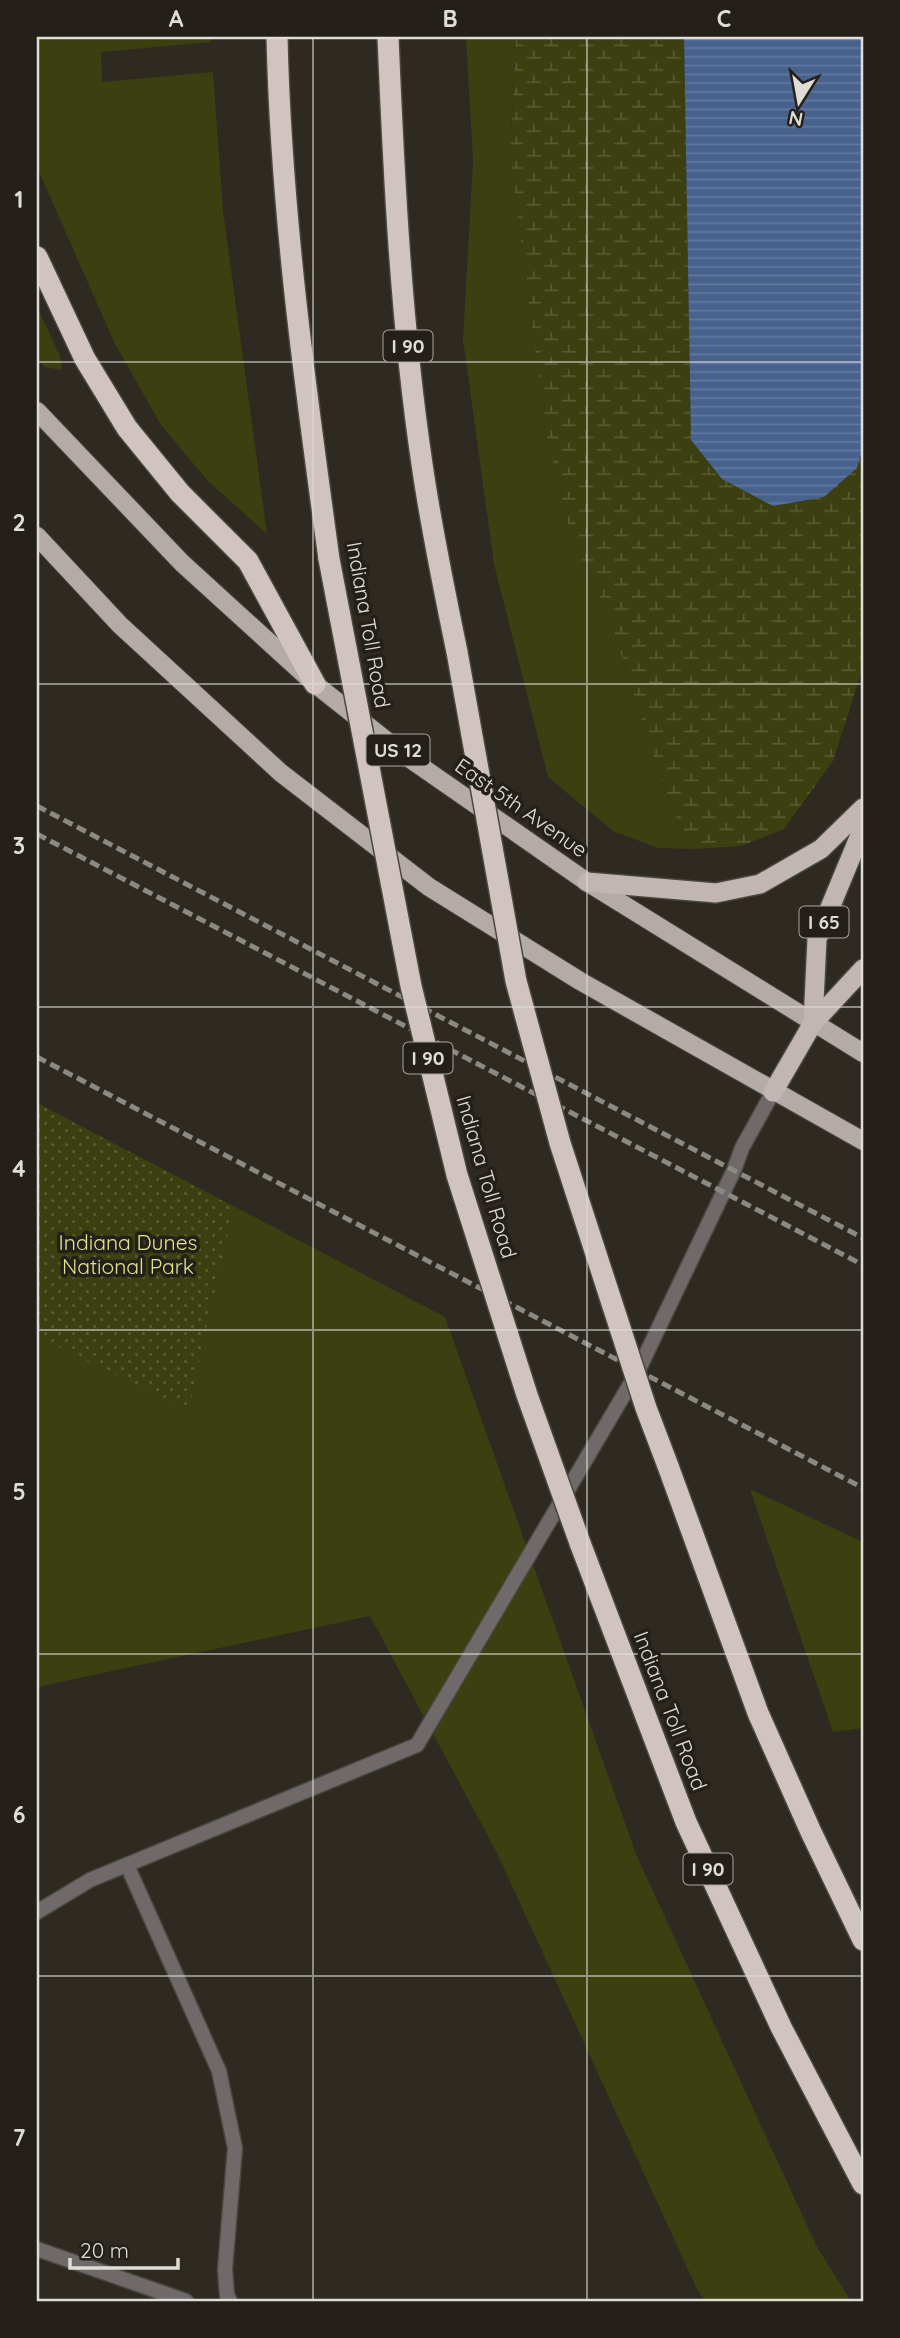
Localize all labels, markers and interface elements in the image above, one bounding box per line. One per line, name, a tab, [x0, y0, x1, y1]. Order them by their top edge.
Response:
text: A	[169, 4, 184, 33]
text: B	[442, 4, 458, 33]
text: C	[717, 4, 731, 33]
north arrow	[764, 66, 834, 136]
text: N	[787, 106, 805, 132]
text: 1	[15, 185, 23, 214]
road number: I 90	[384, 330, 432, 362]
text: 2	[12, 508, 26, 537]
street label: Indiana Toll Road	[342, 540, 396, 710]
road number: US 12	[366, 734, 430, 765]
street label: East 5th Avenue	[450, 752, 593, 862]
text: 3	[13, 831, 25, 860]
road number: I 65	[800, 906, 848, 938]
road number: I 90	[404, 1042, 452, 1074]
street label: Indiana Toll Road	[451, 1092, 523, 1261]
text: 4	[12, 1154, 26, 1183]
park label: Indiana Dunes National Park	[59, 1229, 197, 1279]
text: 5	[12, 1477, 26, 1506]
street label: Indiana Toll Road	[629, 1627, 713, 1794]
text: 6	[13, 1800, 25, 1829]
road number: I 90	[684, 1854, 732, 1884]
text: 7	[13, 2123, 26, 2152]
scale bar	[70, 2226, 178, 2270]
text: 20 m	[80, 2237, 129, 2263]

